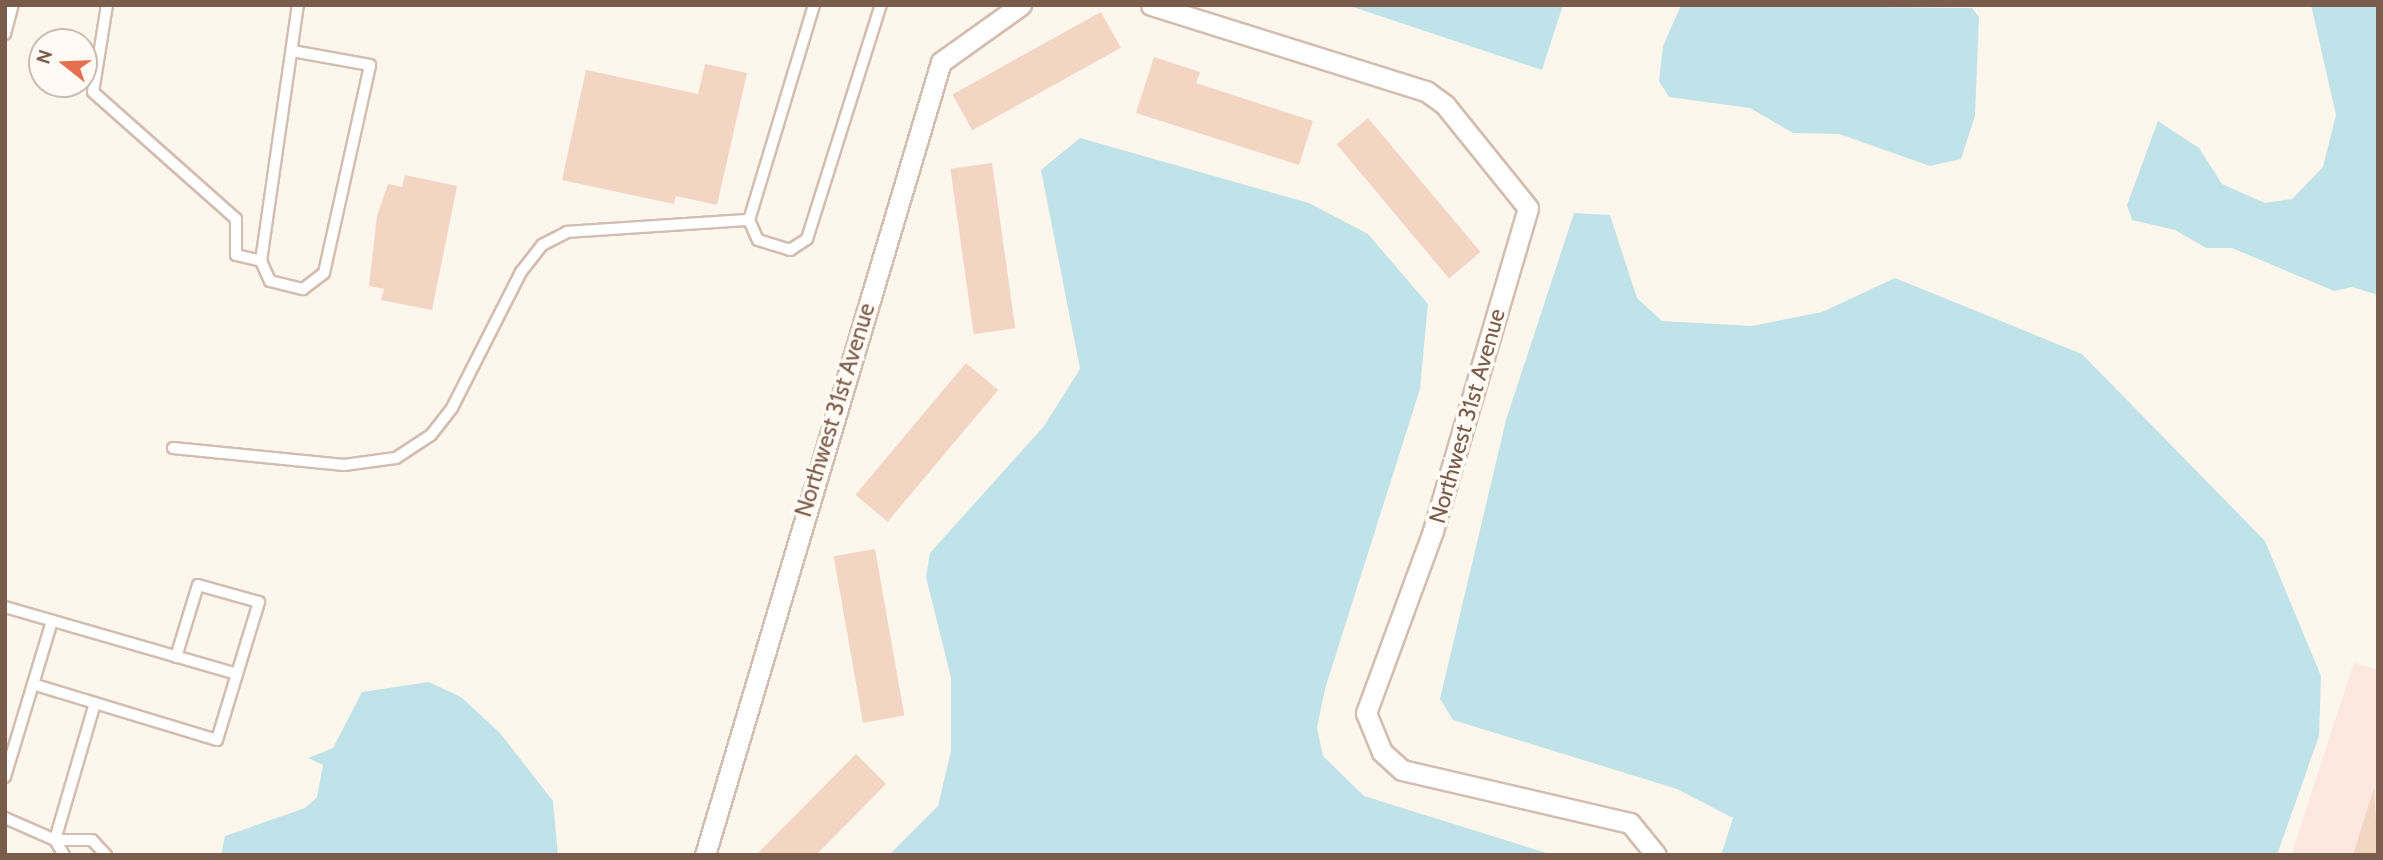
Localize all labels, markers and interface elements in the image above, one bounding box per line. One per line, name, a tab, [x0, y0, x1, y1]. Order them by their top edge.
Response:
north arrow	[28, 28, 98, 98]
text: N	[31, 47, 57, 67]
street label: Northwest 31st Avenue	[789, 300, 881, 520]
street label: Northwest 31st Avenue	[1423, 306, 1511, 526]

